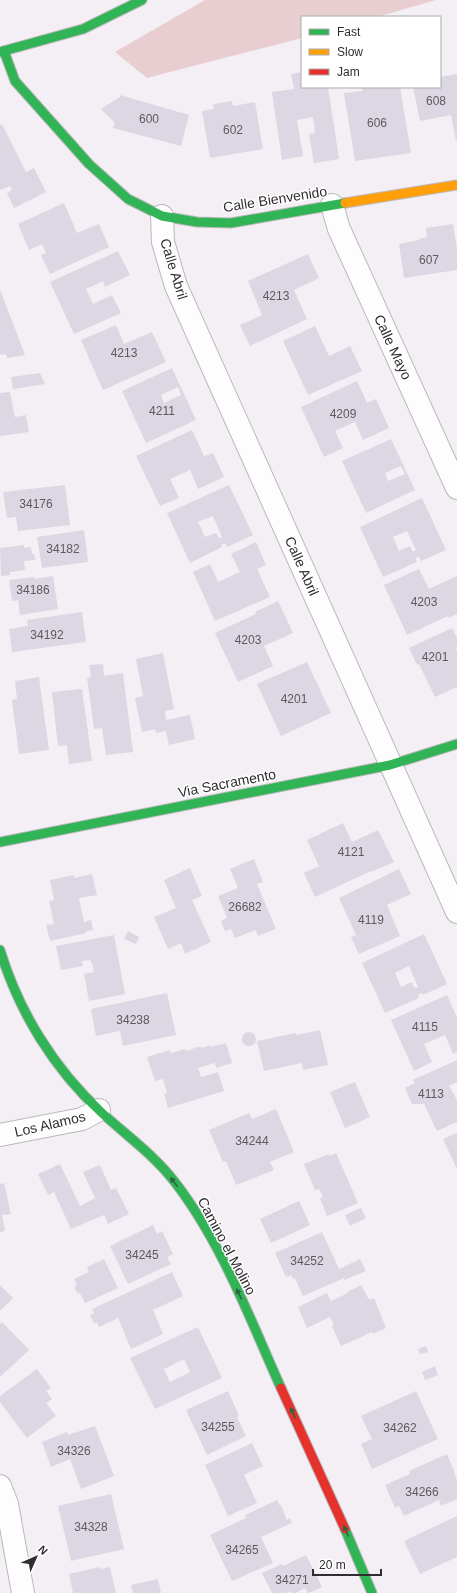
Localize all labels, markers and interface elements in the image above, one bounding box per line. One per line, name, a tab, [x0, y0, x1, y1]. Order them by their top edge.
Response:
legend	[301, 16, 441, 88]
text: Fast	[337, 25, 361, 39]
text: Slow	[337, 45, 363, 59]
text: Jam	[337, 65, 360, 79]
house number: 608	[426, 94, 446, 108]
house number: 600	[139, 112, 159, 126]
house number: 606	[367, 116, 387, 130]
house number: 602	[223, 123, 243, 137]
street label: Calle Bienvenido	[222, 183, 328, 215]
street label: Calle Abril	[157, 237, 191, 301]
house number: 607	[419, 253, 439, 267]
house number: 4213	[263, 289, 290, 303]
street label: Calle Mayo	[371, 312, 415, 382]
house number: 4213	[111, 346, 138, 360]
house number: 4211	[149, 404, 175, 418]
house number: 4209	[330, 407, 357, 421]
house number: 34176	[19, 497, 53, 511]
street label: Calle Abril	[282, 534, 322, 598]
house number: 34182	[46, 542, 80, 556]
house number: 34186	[16, 583, 50, 597]
house number: 4203	[411, 595, 438, 609]
house number: 34192	[30, 628, 64, 642]
house number: 4203	[235, 633, 262, 647]
house number: 4201	[422, 650, 449, 664]
house number: 4201	[281, 692, 308, 706]
street label: Via Sacramento	[177, 766, 277, 800]
house number: 4121	[338, 845, 365, 859]
house number: 26682	[228, 900, 262, 914]
house number: 4119	[358, 913, 384, 927]
house number: 34238	[116, 1013, 150, 1027]
house number: 4115	[412, 1020, 438, 1034]
house number: 4113	[418, 1087, 444, 1101]
street label: Los Alamos	[13, 1108, 87, 1140]
house number: 34244	[235, 1134, 269, 1148]
one-way arrow	[169, 1177, 178, 1188]
street label: Camino el Molino	[195, 1194, 260, 1298]
house number: 34245	[125, 1248, 159, 1262]
house number: 34252	[290, 1254, 324, 1268]
one-way arrow	[236, 1289, 242, 1300]
one-way arrow	[289, 1406, 295, 1418]
house number: 34255	[201, 1420, 235, 1434]
house number: 34262	[383, 1421, 417, 1435]
house number: 34326	[57, 1444, 91, 1458]
house number: 34266	[405, 1485, 439, 1499]
house number: 34328	[74, 1520, 108, 1534]
one-way arrow	[343, 1526, 349, 1537]
north arrow	[16, 1537, 56, 1577]
text: N	[36, 1543, 50, 1557]
house number: 34265	[225, 1543, 259, 1557]
scale bar	[313, 1551, 381, 1577]
text: 20 m	[319, 1558, 346, 1572]
house number: 34271	[275, 1573, 309, 1587]

